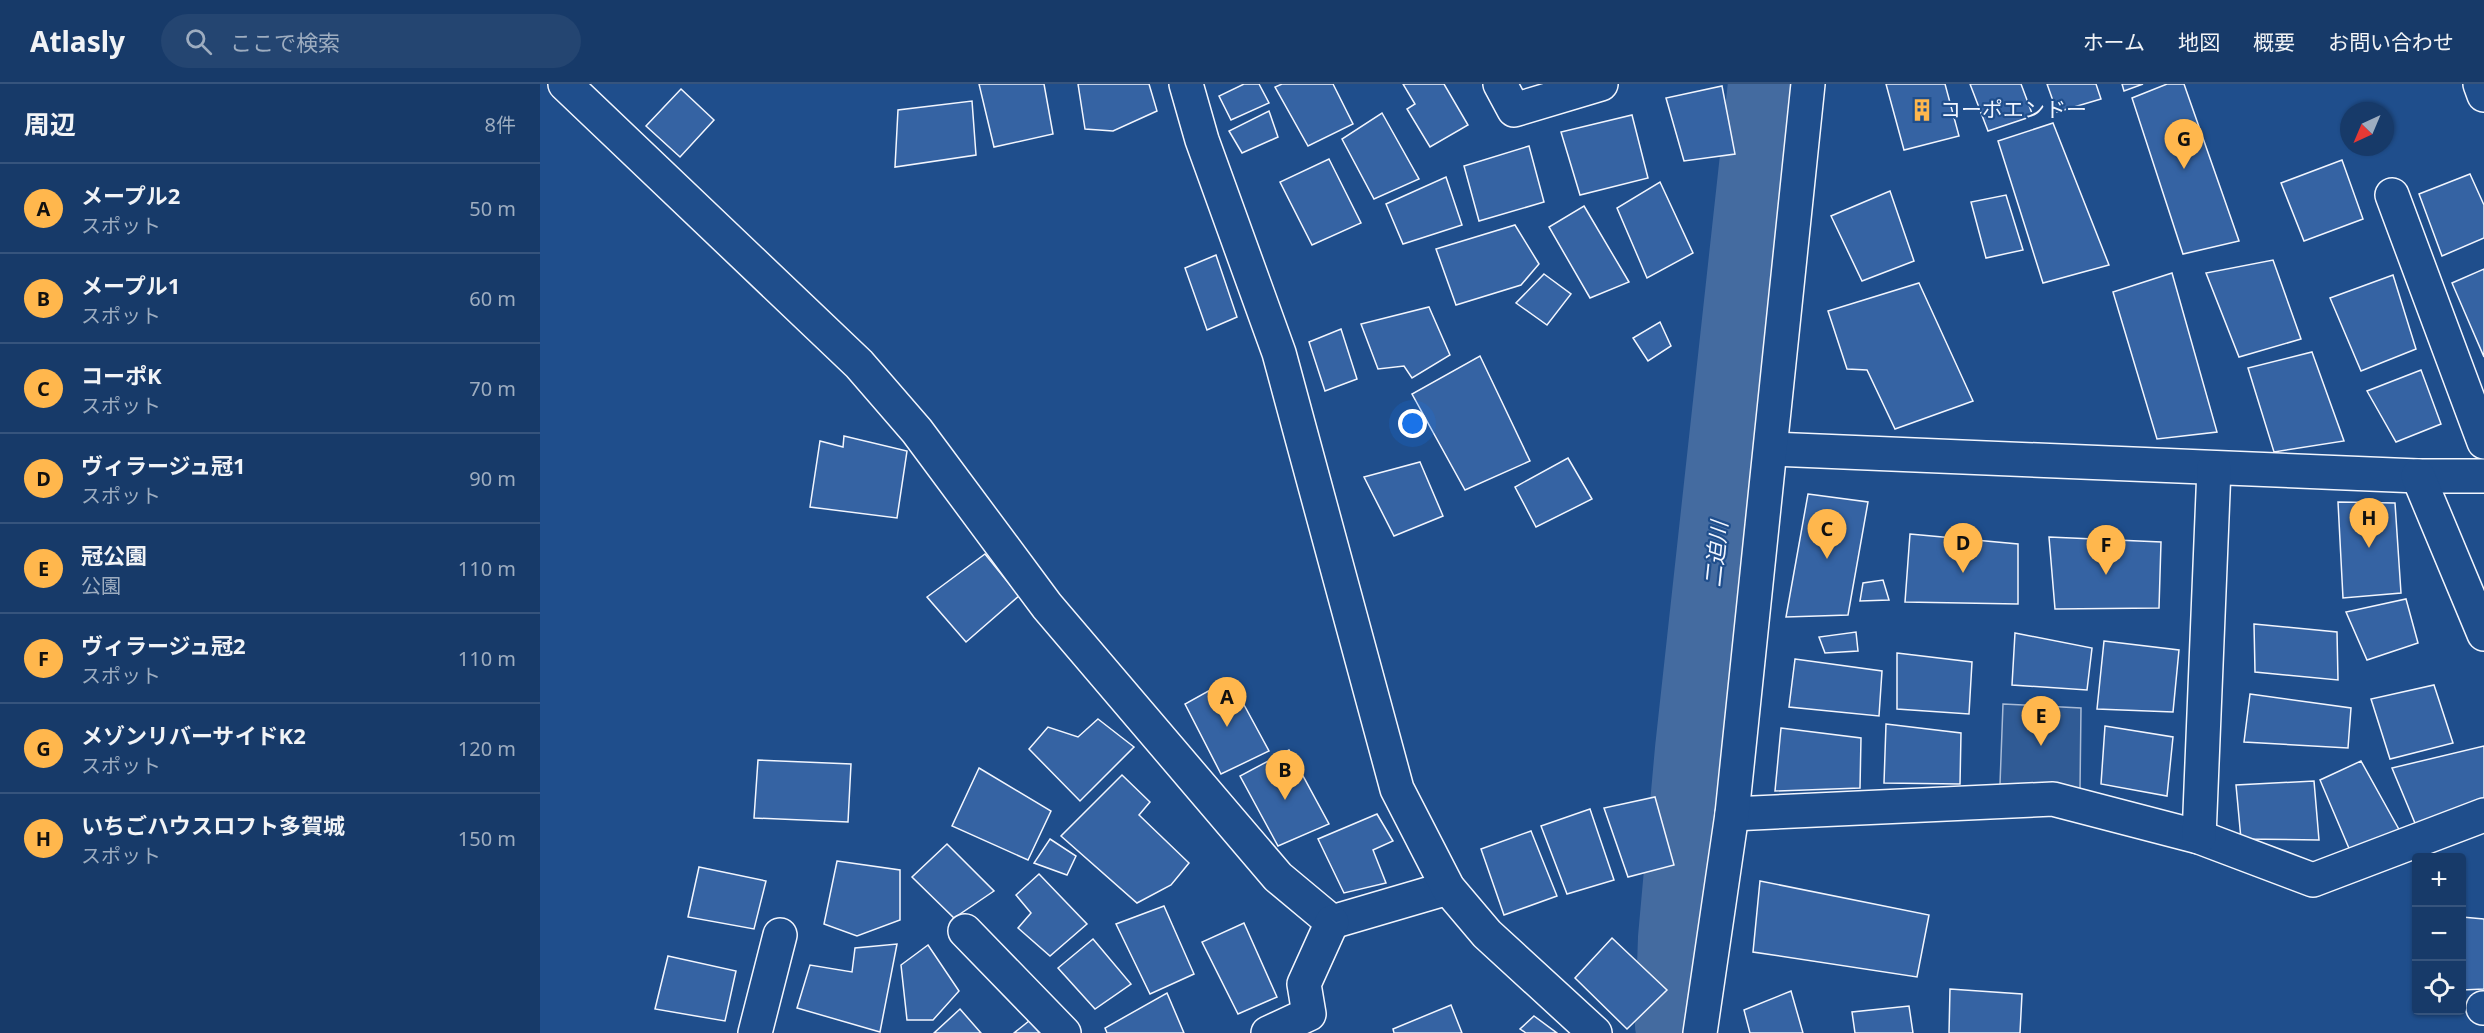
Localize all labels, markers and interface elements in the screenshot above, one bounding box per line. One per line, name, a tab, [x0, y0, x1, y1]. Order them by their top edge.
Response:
search box	[161, 14, 581, 68]
text: Atlasly	[30, 22, 125, 60]
icon: search	[182, 25, 215, 58]
text: ここで検索	[230, 27, 340, 57]
text: ホーム	[2083, 28, 2145, 56]
text: 地図	[2178, 28, 2220, 56]
text: 概要	[2253, 28, 2295, 56]
text: お問い合わせ	[2328, 28, 2454, 56]
place label: コーポエンドー	[1940, 95, 2087, 123]
building icon: コーポエンドー	[1909, 97, 1935, 123]
north arrow	[2340, 102, 2394, 156]
text: 周辺	[24, 106, 76, 142]
text: 8件	[485, 111, 516, 138]
pin: G	[2164, 120, 2204, 169]
text: メープル2	[81, 180, 180, 210]
text: A	[37, 195, 50, 222]
text: 50 m	[469, 195, 516, 222]
text: スポット	[81, 212, 161, 239]
text: メープル1	[81, 270, 180, 300]
text: B	[37, 285, 50, 312]
text: 60 m	[469, 285, 516, 312]
text: スポット	[81, 302, 161, 329]
text: コーポK	[81, 360, 162, 390]
text: C	[37, 375, 50, 402]
text: 70 m	[469, 375, 516, 402]
text: スポット	[81, 392, 161, 419]
your location	[1398, 409, 1427, 438]
text: ヴィラージュ冠1	[81, 450, 246, 480]
text: D	[36, 465, 51, 492]
text: 90 m	[469, 465, 516, 492]
text: スポット	[81, 482, 161, 509]
pin: H	[2350, 498, 2388, 548]
pin: C	[1808, 510, 1846, 559]
water label: 二迫川	[1697, 518, 1734, 588]
pin: D	[1944, 524, 1982, 573]
pin: F	[2086, 526, 2126, 575]
text: 冠公園	[81, 540, 147, 570]
text: E	[38, 555, 49, 582]
text: 110 m	[458, 555, 516, 582]
text: 公園	[81, 572, 121, 599]
text: ヴィラージュ冠2	[81, 630, 246, 660]
text: F	[38, 645, 49, 672]
text: 110 m	[458, 645, 516, 672]
text: スポット	[81, 662, 161, 689]
pin: A	[1208, 678, 1246, 727]
pin: E	[2022, 696, 2060, 746]
text: メゾンリバーサイドK2	[81, 720, 306, 750]
text: G	[36, 735, 51, 762]
text: 120 m	[458, 735, 516, 762]
pin: B	[1266, 750, 1304, 800]
text: スポット	[81, 752, 161, 779]
text: いちごハウスロフト多賀城	[81, 810, 345, 840]
text: H	[36, 825, 51, 852]
text: 150 m	[458, 825, 516, 852]
text: スポット	[81, 842, 161, 869]
map controls	[2412, 853, 2466, 1015]
button: +	[2412, 853, 2466, 907]
button: −	[2412, 907, 2466, 961]
button: locate	[2412, 961, 2466, 1015]

